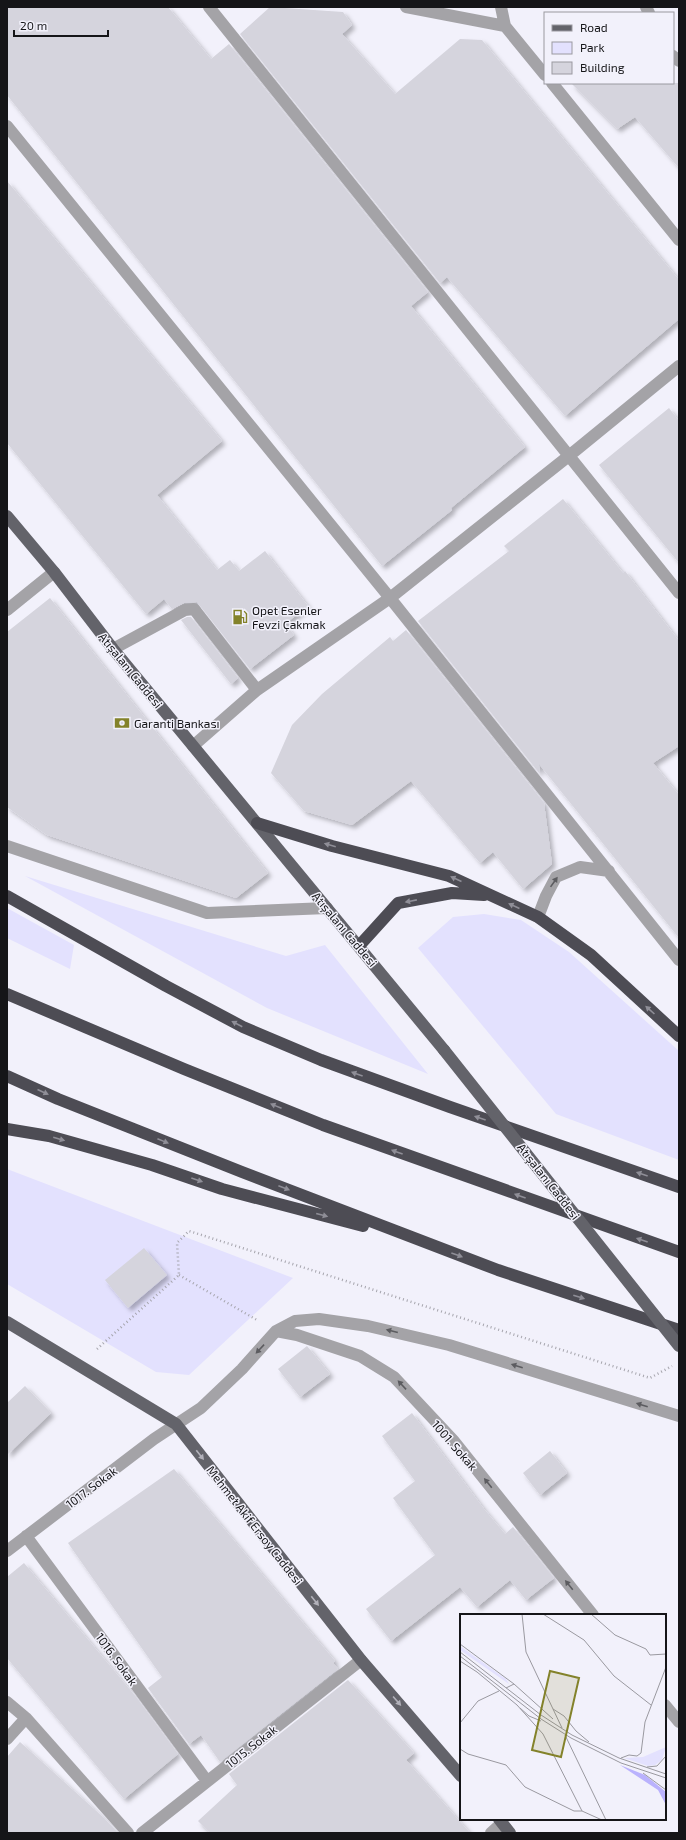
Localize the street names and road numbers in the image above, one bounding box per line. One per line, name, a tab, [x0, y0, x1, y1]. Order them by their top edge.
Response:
street label: Atışalanı Caddesi	[95, 629, 166, 711]
street label: Atışalanı Caddesi	[309, 889, 380, 970]
street label: Atışalanı Caddesi	[514, 1140, 583, 1223]
street label: 1001. Sokak	[429, 1417, 481, 1473]
street label: 1017. Sokak	[63, 1463, 119, 1511]
street label: Mehmet Akif Ersoy Caddesi	[204, 1463, 306, 1587]
street label: 1016. Sokak	[93, 1630, 141, 1688]
street label: 1015. Sokak	[223, 1722, 279, 1770]

